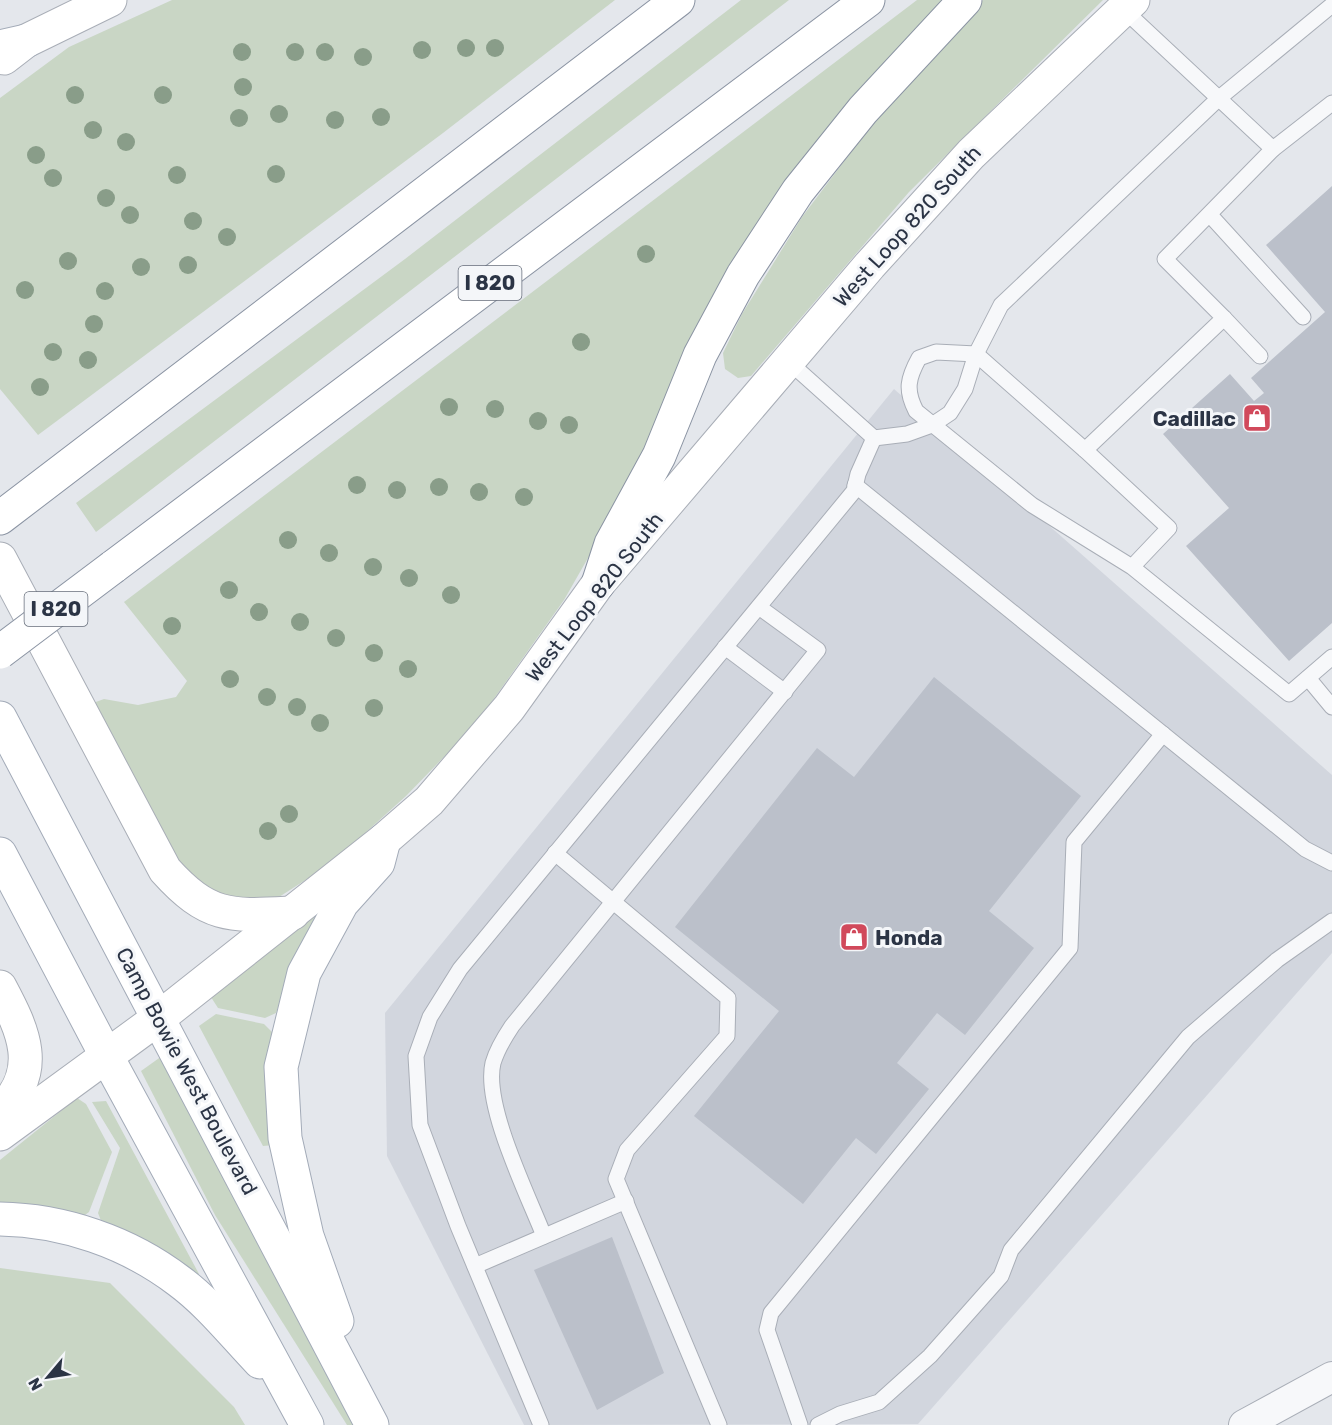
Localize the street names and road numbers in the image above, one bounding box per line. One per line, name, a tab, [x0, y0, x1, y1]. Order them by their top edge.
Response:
street label: West Loop 820 South	[828, 140, 986, 312]
road number: I 820	[458, 266, 522, 300]
street label: West Loop 820 South	[520, 507, 668, 687]
road number: I 820	[25, 592, 88, 626]
street label: Camp Bowie West Boulevard	[111, 943, 263, 1199]

